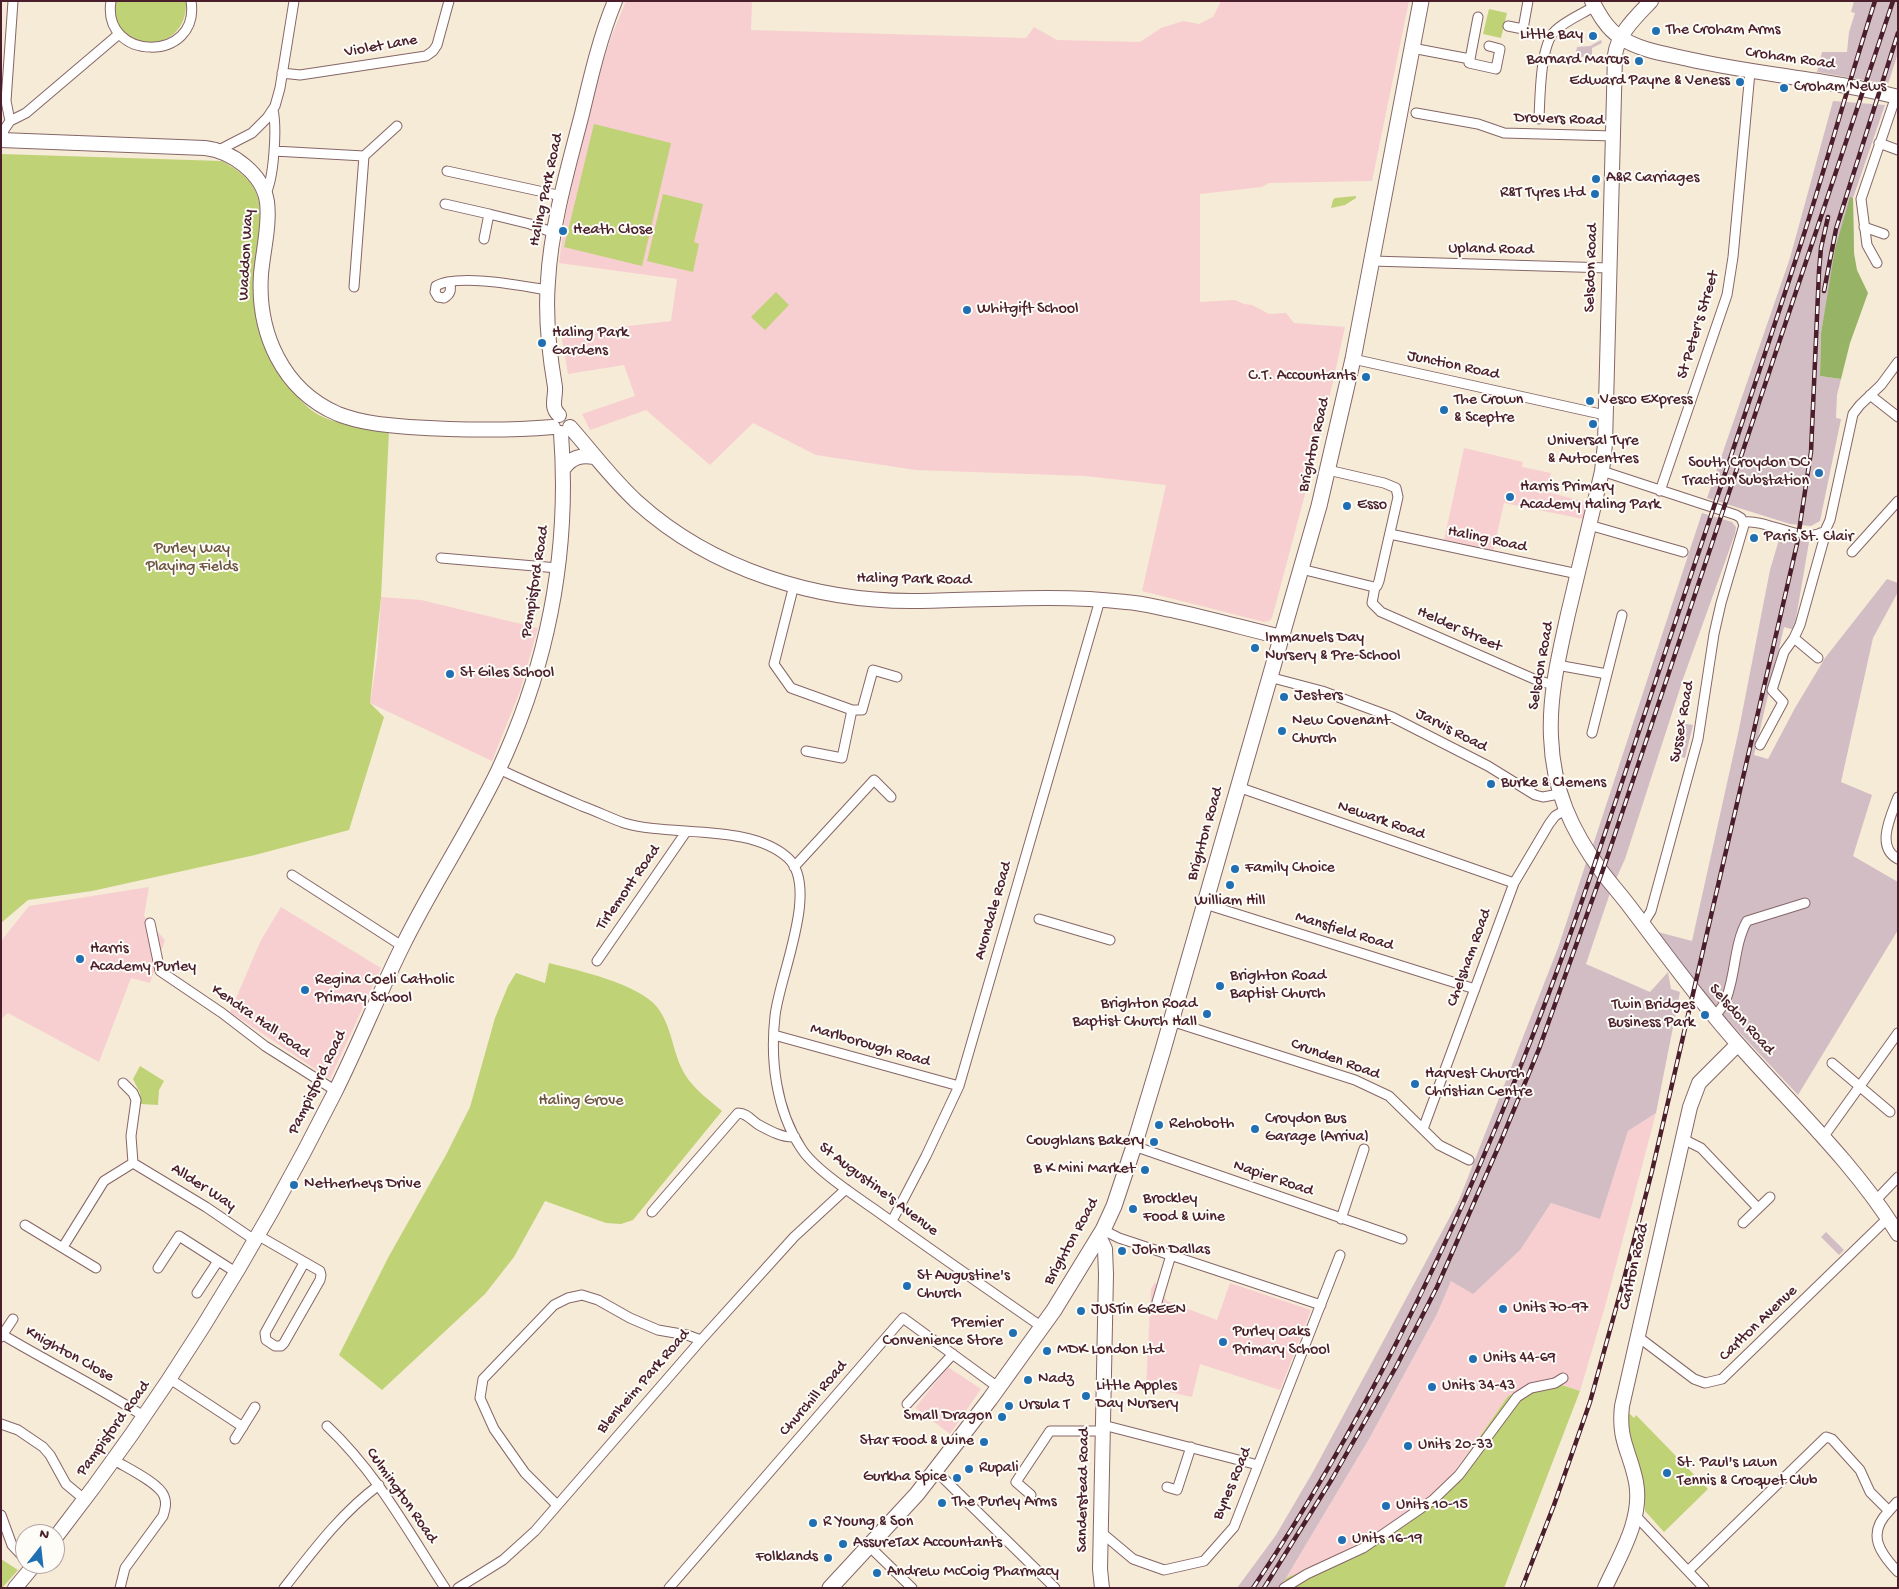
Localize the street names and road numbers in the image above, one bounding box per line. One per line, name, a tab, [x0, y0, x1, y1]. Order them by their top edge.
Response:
street label: Violet Lane	[343, 31, 419, 63]
street label: Croham Road	[1744, 43, 1836, 75]
street label: Drovers Road	[1514, 109, 1604, 131]
street label: Haling Park Road	[526, 132, 568, 248]
street label: Waddon Way	[235, 209, 259, 301]
street label: Selsdon Road	[1581, 223, 1603, 313]
street label: Upland Road	[1448, 240, 1534, 260]
street label: St Peter's Street	[1673, 269, 1725, 381]
street label: Junction Road	[1405, 347, 1501, 385]
street label: Brighton Road	[1295, 396, 1335, 494]
street label: Haling Road	[1446, 522, 1528, 558]
street label: Pampisford Road	[518, 525, 554, 639]
street label: Haling Park Road	[856, 569, 972, 591]
street label: Helder Street	[1414, 603, 1504, 657]
street label: Selsdon Road	[1525, 620, 1559, 712]
street label: Sussex Road	[1666, 680, 1700, 764]
street label: Jarvis Road	[1412, 705, 1490, 757]
street label: Brighton Road	[1184, 785, 1228, 883]
street label: Newark Road	[1335, 797, 1427, 845]
street label: Tirlemont Road	[593, 842, 665, 934]
street label: Avondale Road	[971, 860, 1017, 962]
street label: Chelsham Road	[1443, 907, 1497, 1009]
street label: Mansfield Road	[1293, 908, 1395, 956]
street label: Selsdon Road	[1704, 980, 1778, 1060]
street label: Kendra Hall Road	[207, 981, 313, 1063]
street label: Marlborough Road	[808, 1020, 932, 1072]
street label: Pampisford Road	[285, 1028, 351, 1138]
street label: Crunden Road	[1288, 1035, 1382, 1085]
street label: St Augustine's Avenue	[814, 1139, 942, 1241]
street label: Napier Road	[1230, 1156, 1316, 1202]
street label: Allder Way	[167, 1160, 239, 1216]
street label: Brighton Road	[1040, 1195, 1104, 1289]
street label: Carlton Road	[1616, 1222, 1654, 1312]
street label: Carlton Avenue	[1716, 1282, 1802, 1366]
street label: Knighton Close	[21, 1323, 117, 1387]
street label: Blenheim Park Road	[593, 1326, 695, 1438]
street label: Churchill Road	[776, 1357, 852, 1441]
street label: Pampisford Road	[73, 1378, 155, 1480]
street label: Sanderstead Road	[1073, 1427, 1095, 1553]
street label: Culmington Road	[361, 1444, 441, 1548]
street label: Bynes Road	[1209, 1445, 1257, 1523]

